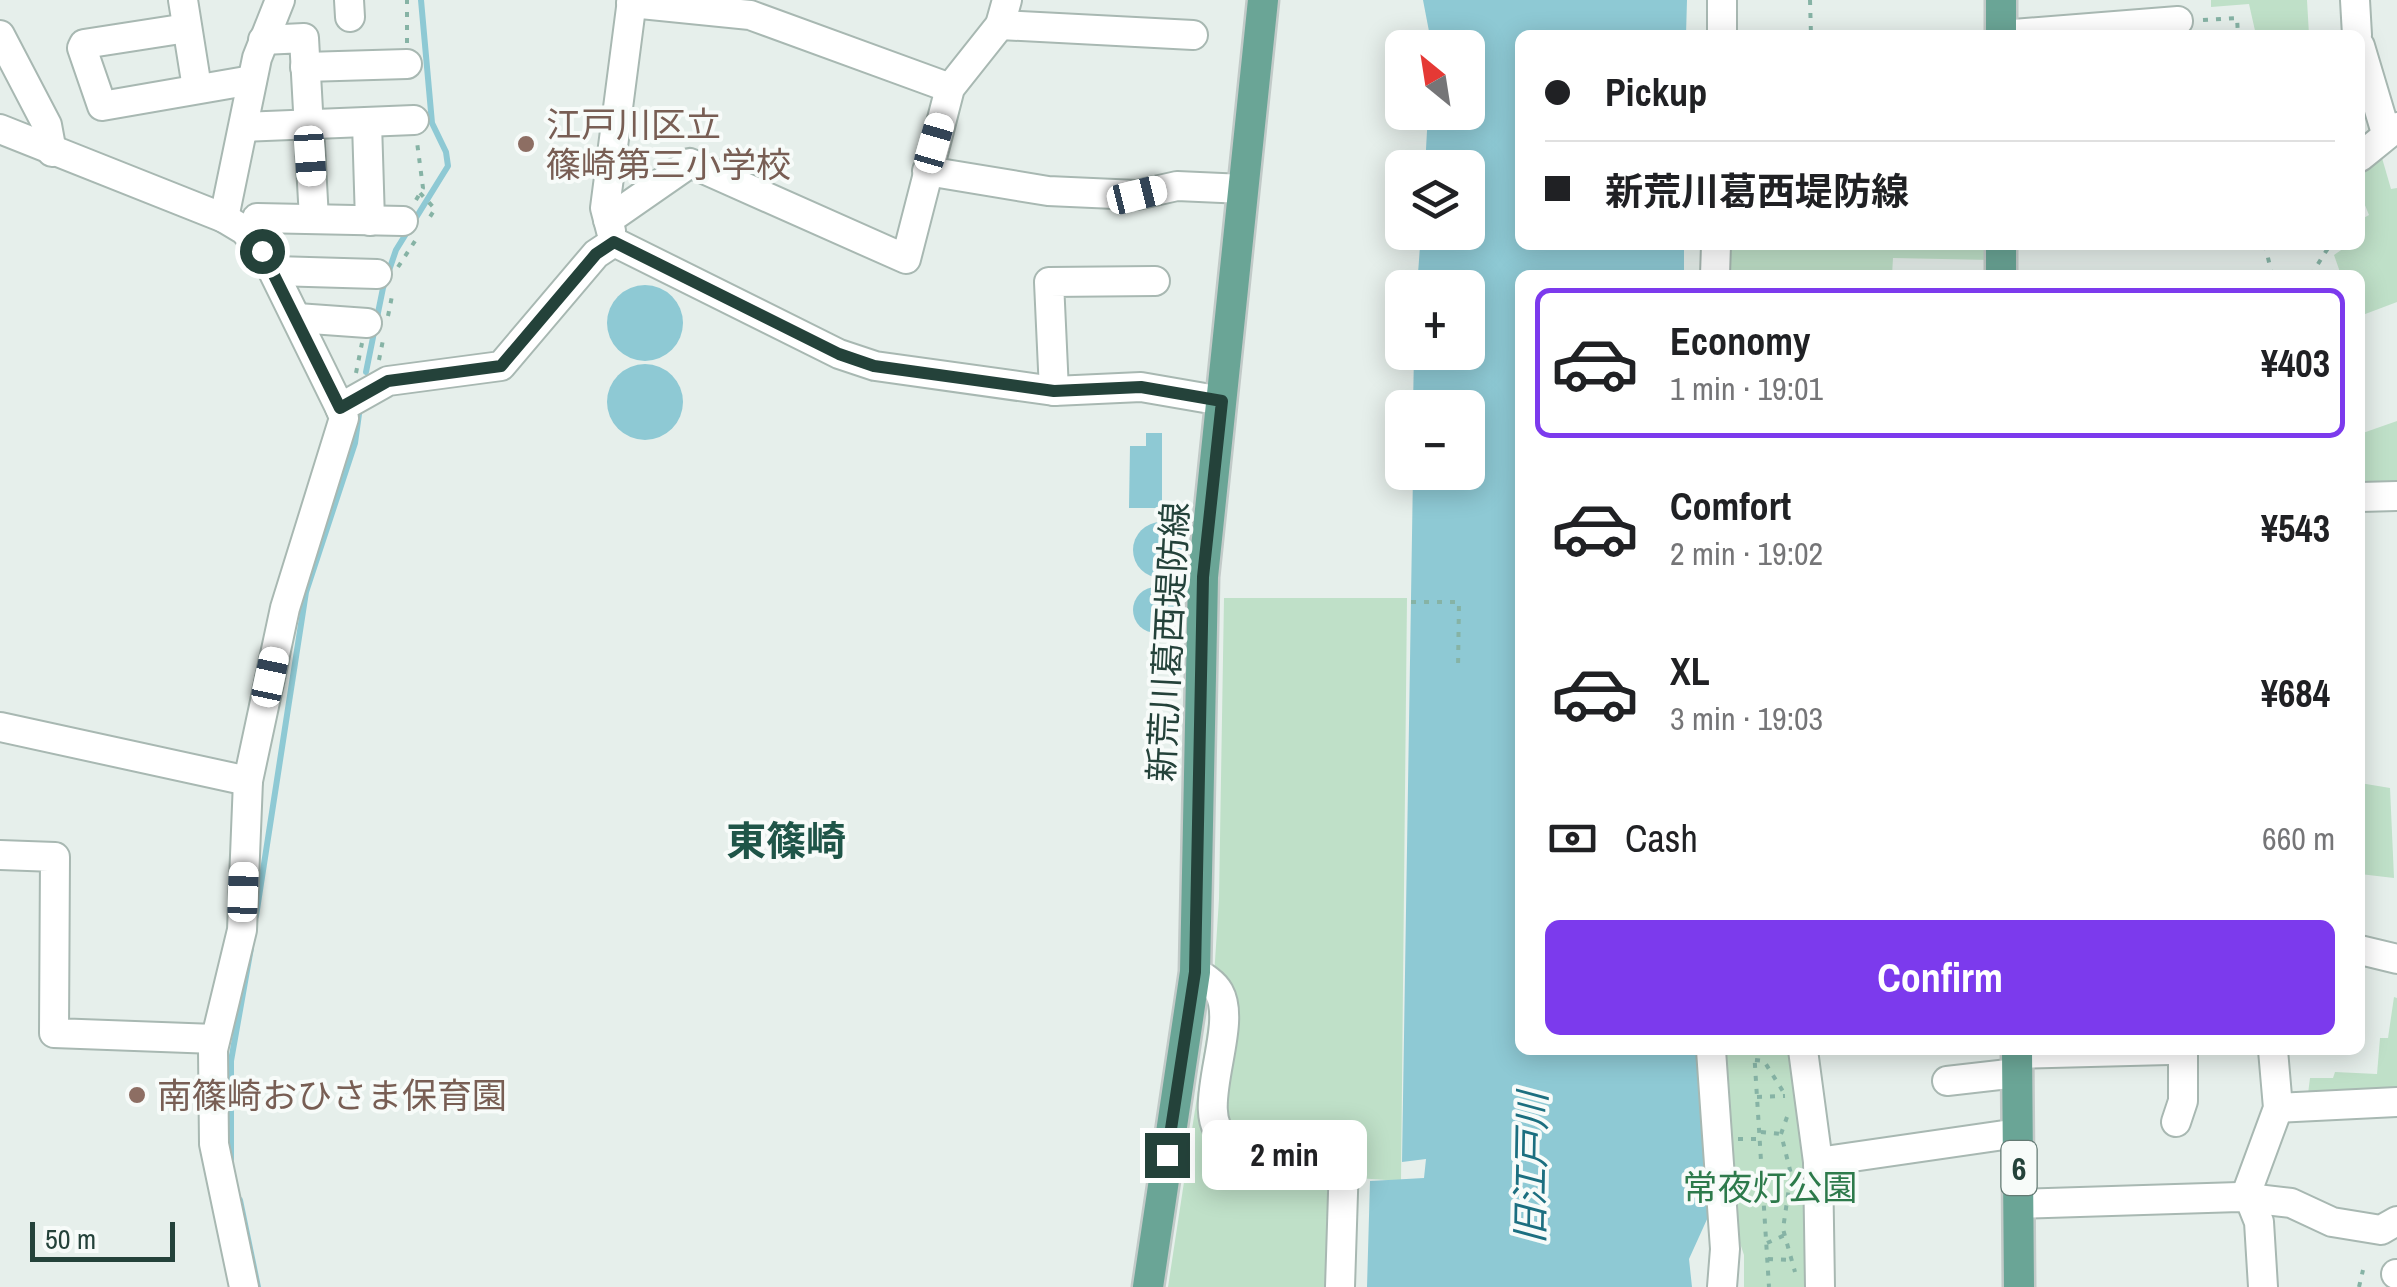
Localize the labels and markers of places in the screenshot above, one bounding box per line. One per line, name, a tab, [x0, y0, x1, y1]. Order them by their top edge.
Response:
place label: 江戸川区立 篠崎第三小学校	[546, 101, 791, 188]
marker: 江戸川区立 篠崎第三小学校	[515, 133, 537, 155]
place label: 南篠崎おひさま保育園	[157, 1072, 507, 1119]
marker: 南篠崎おひさま保育園	[126, 1084, 148, 1106]

